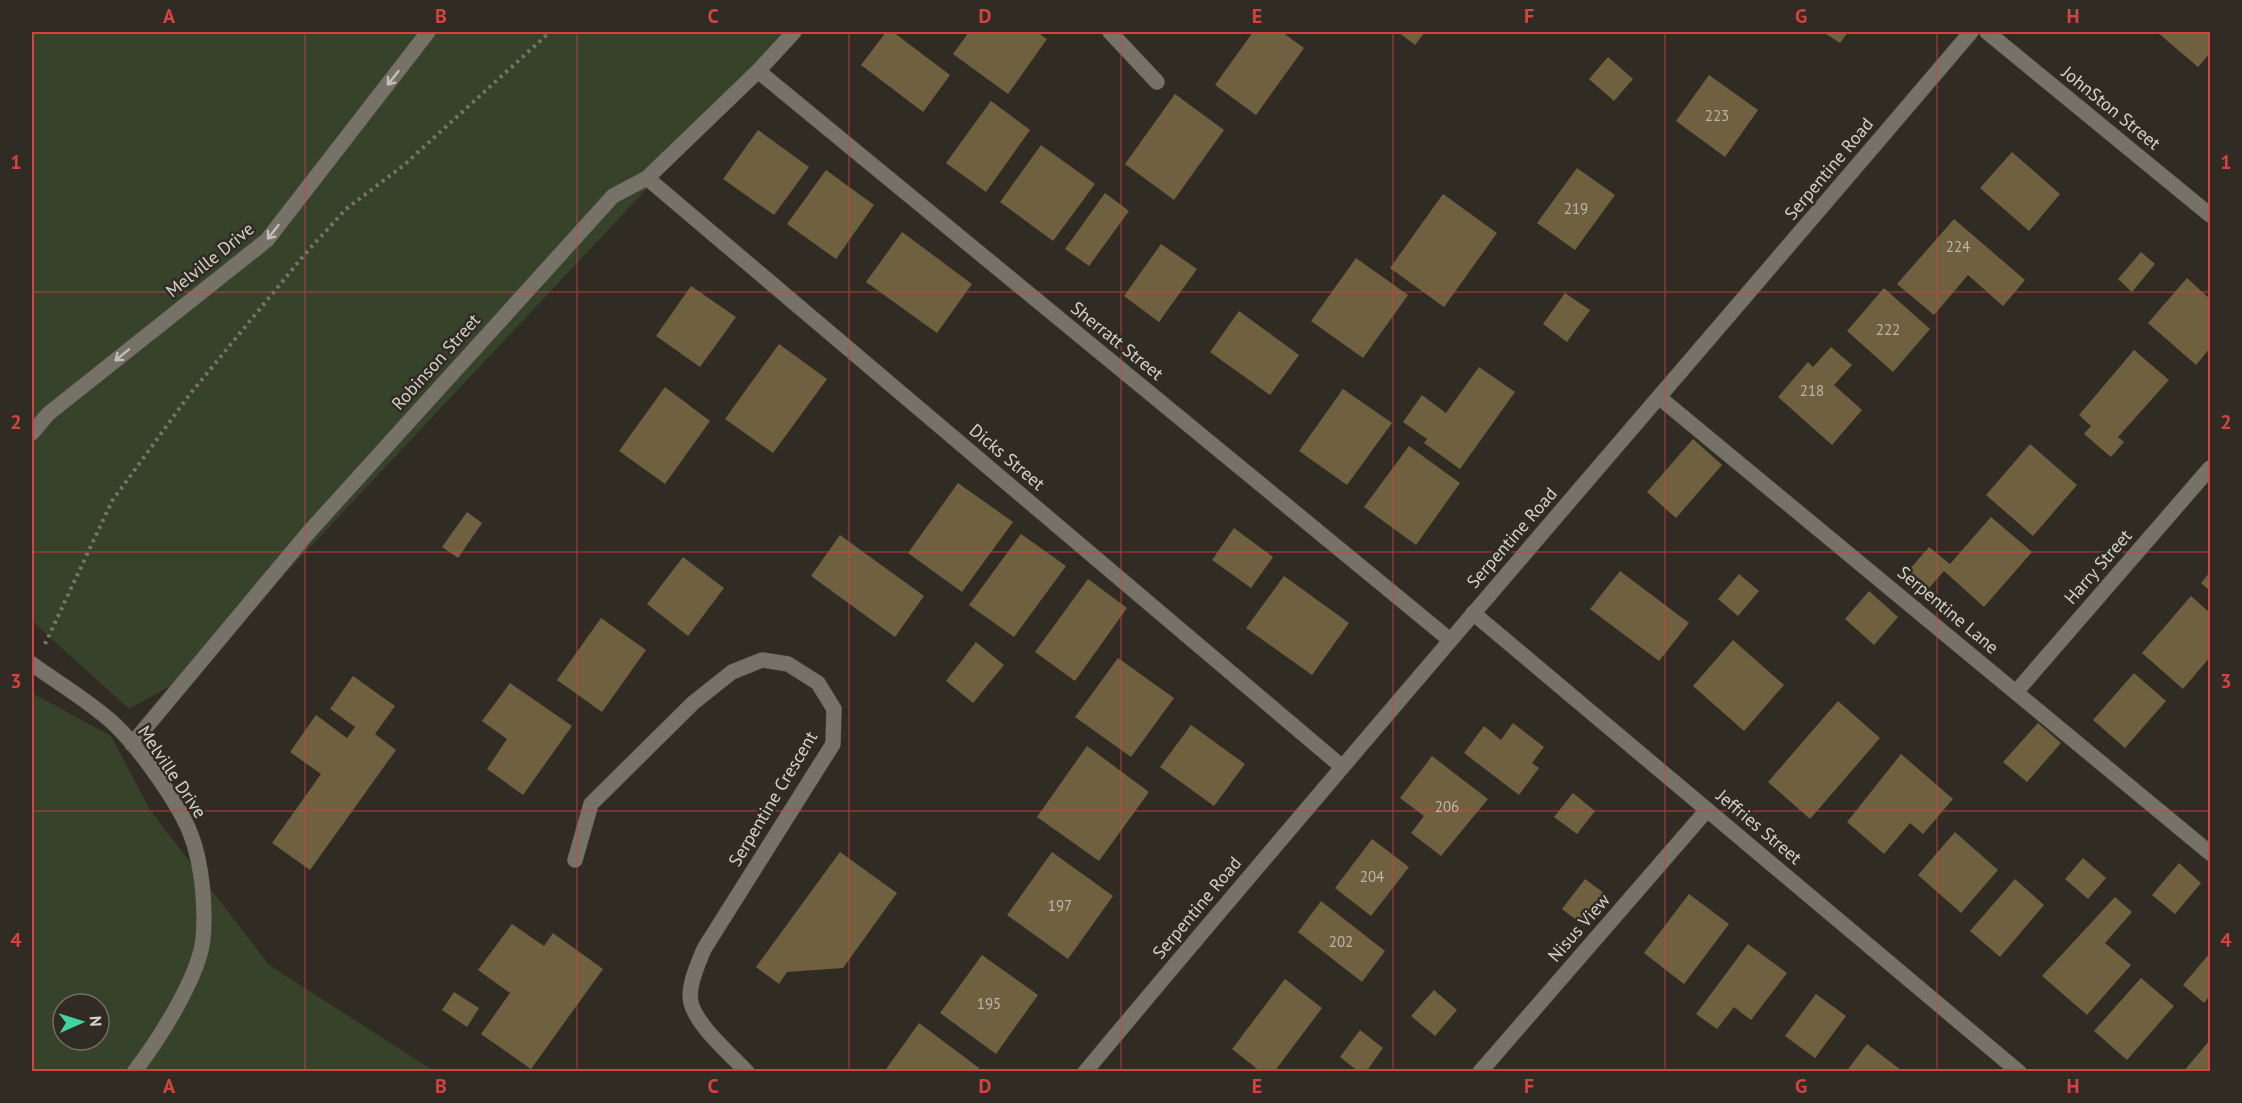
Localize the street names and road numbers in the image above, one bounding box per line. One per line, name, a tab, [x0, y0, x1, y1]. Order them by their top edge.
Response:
street label: JohnSton Street	[2057, 60, 2165, 154]
street label: Serpentine Road	[1779, 113, 1878, 224]
street label: Melville Drive	[161, 217, 258, 302]
street label: Sherratt Street	[1066, 296, 1168, 385]
street label: Robinson Street	[386, 309, 485, 415]
street label: Dicks Street	[965, 418, 1050, 495]
street label: Serpentine Road	[1461, 482, 1562, 593]
street label: Harry Street	[2059, 524, 2136, 609]
street label: Serpentine Lane	[1893, 561, 2004, 659]
street label: Melville Drive	[133, 721, 212, 822]
street label: Serpentine Crescent	[723, 727, 822, 871]
street label: Jeffries Street	[1711, 784, 1807, 869]
street label: Serpentine Road	[1147, 852, 1246, 963]
street label: Nisus View	[1543, 888, 1615, 967]

